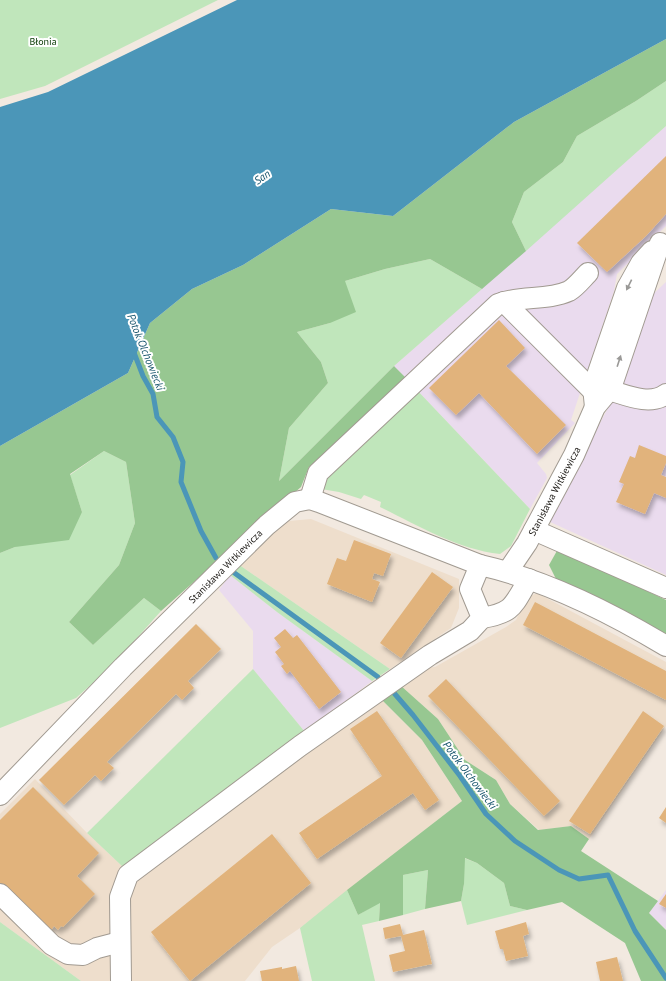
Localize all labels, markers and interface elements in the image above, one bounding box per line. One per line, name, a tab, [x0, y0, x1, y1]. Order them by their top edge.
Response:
park label: Błonia	[29, 35, 57, 48]
water label: San	[251, 166, 273, 188]
one-way arrow	[626, 279, 632, 291]
water label: Potok Olchowiecki	[124, 312, 168, 394]
one-way arrow	[616, 354, 622, 366]
street label: Stanisława Witkiewicza	[525, 444, 584, 538]
street label: Stanisława Witkiewicza	[186, 527, 265, 606]
water label: Potok Olchowiecki	[440, 738, 501, 813]

